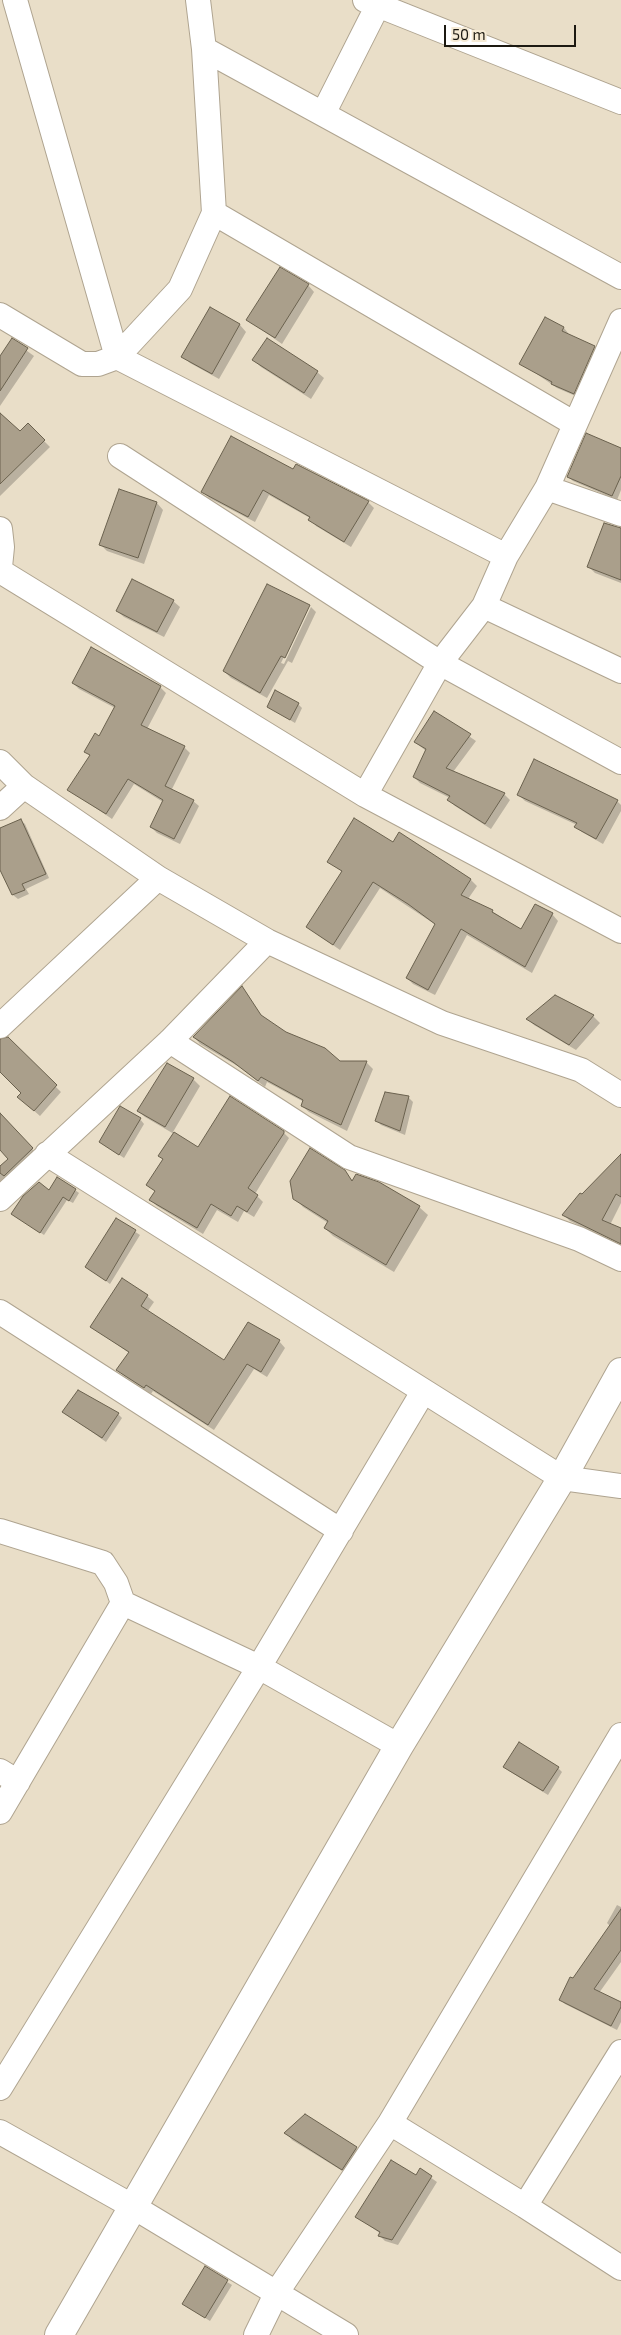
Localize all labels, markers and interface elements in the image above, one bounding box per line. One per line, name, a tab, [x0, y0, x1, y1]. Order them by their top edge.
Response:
scale bar	[446, 15, 578, 47]
text: 50 m	[452, 25, 486, 43]

